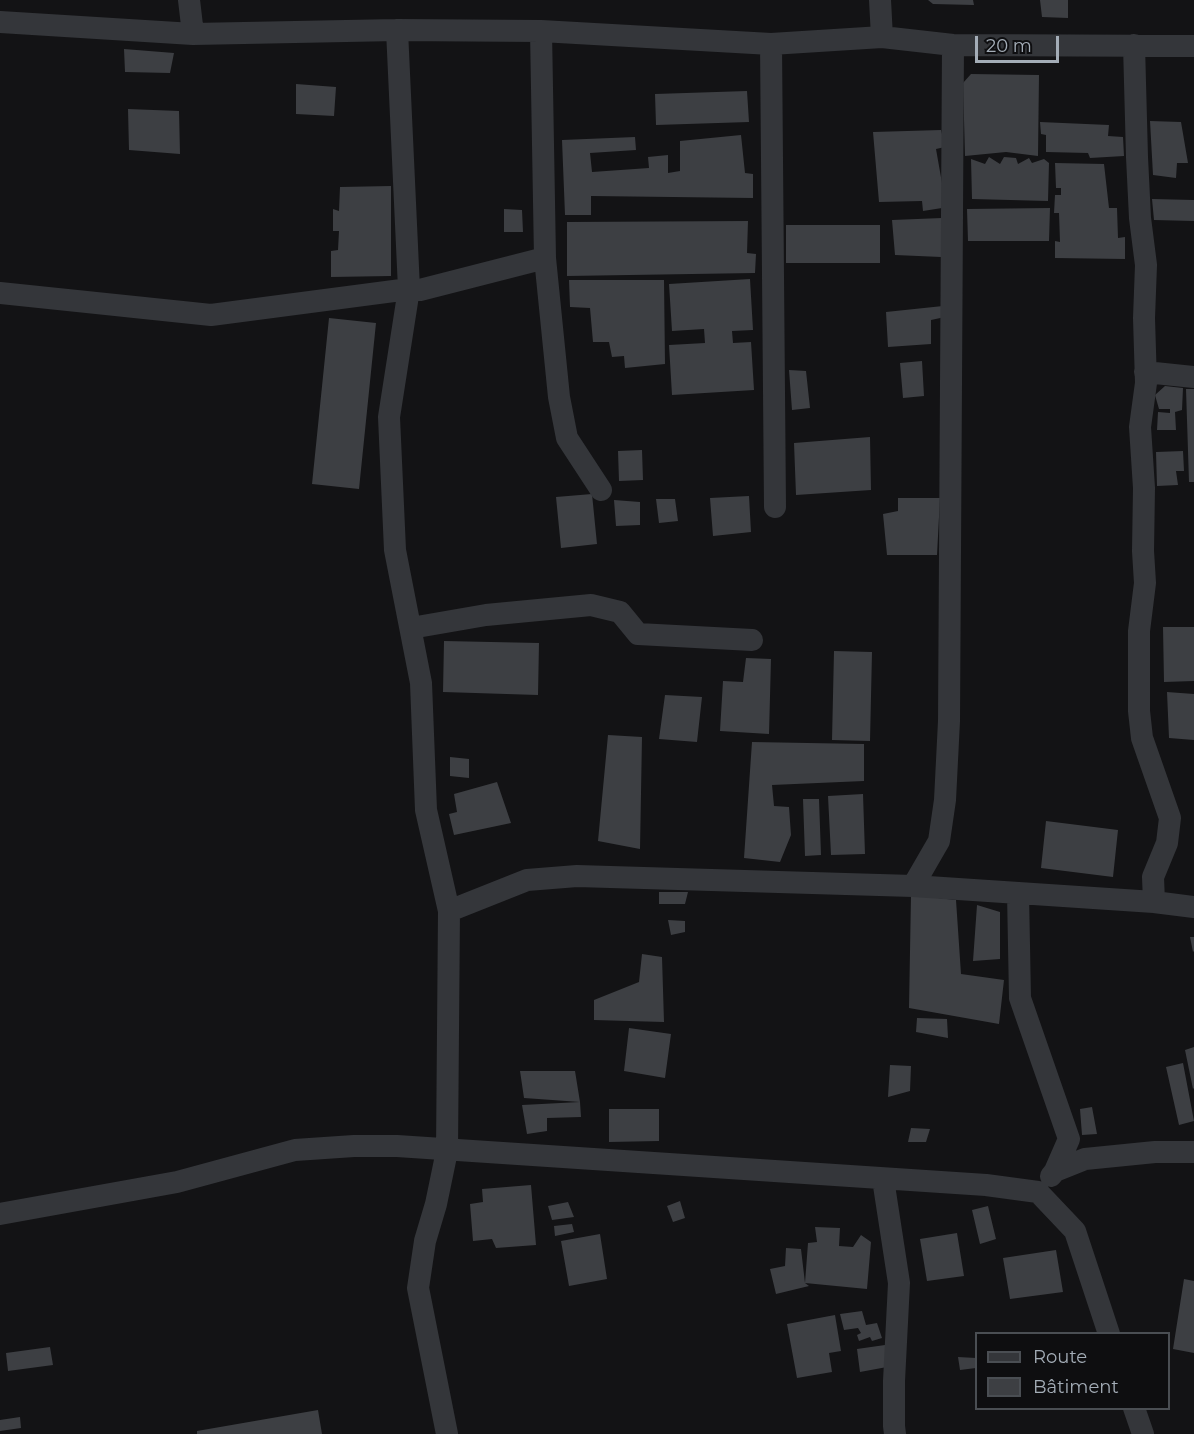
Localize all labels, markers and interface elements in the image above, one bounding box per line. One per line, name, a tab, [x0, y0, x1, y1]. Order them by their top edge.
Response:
scale bar	[978, 24, 1062, 62]
text: 20 m	[986, 35, 1032, 57]
legend	[975, 1332, 1170, 1410]
text: Route	[1033, 1346, 1087, 1368]
text: Bâtiment	[1033, 1376, 1119, 1398]

